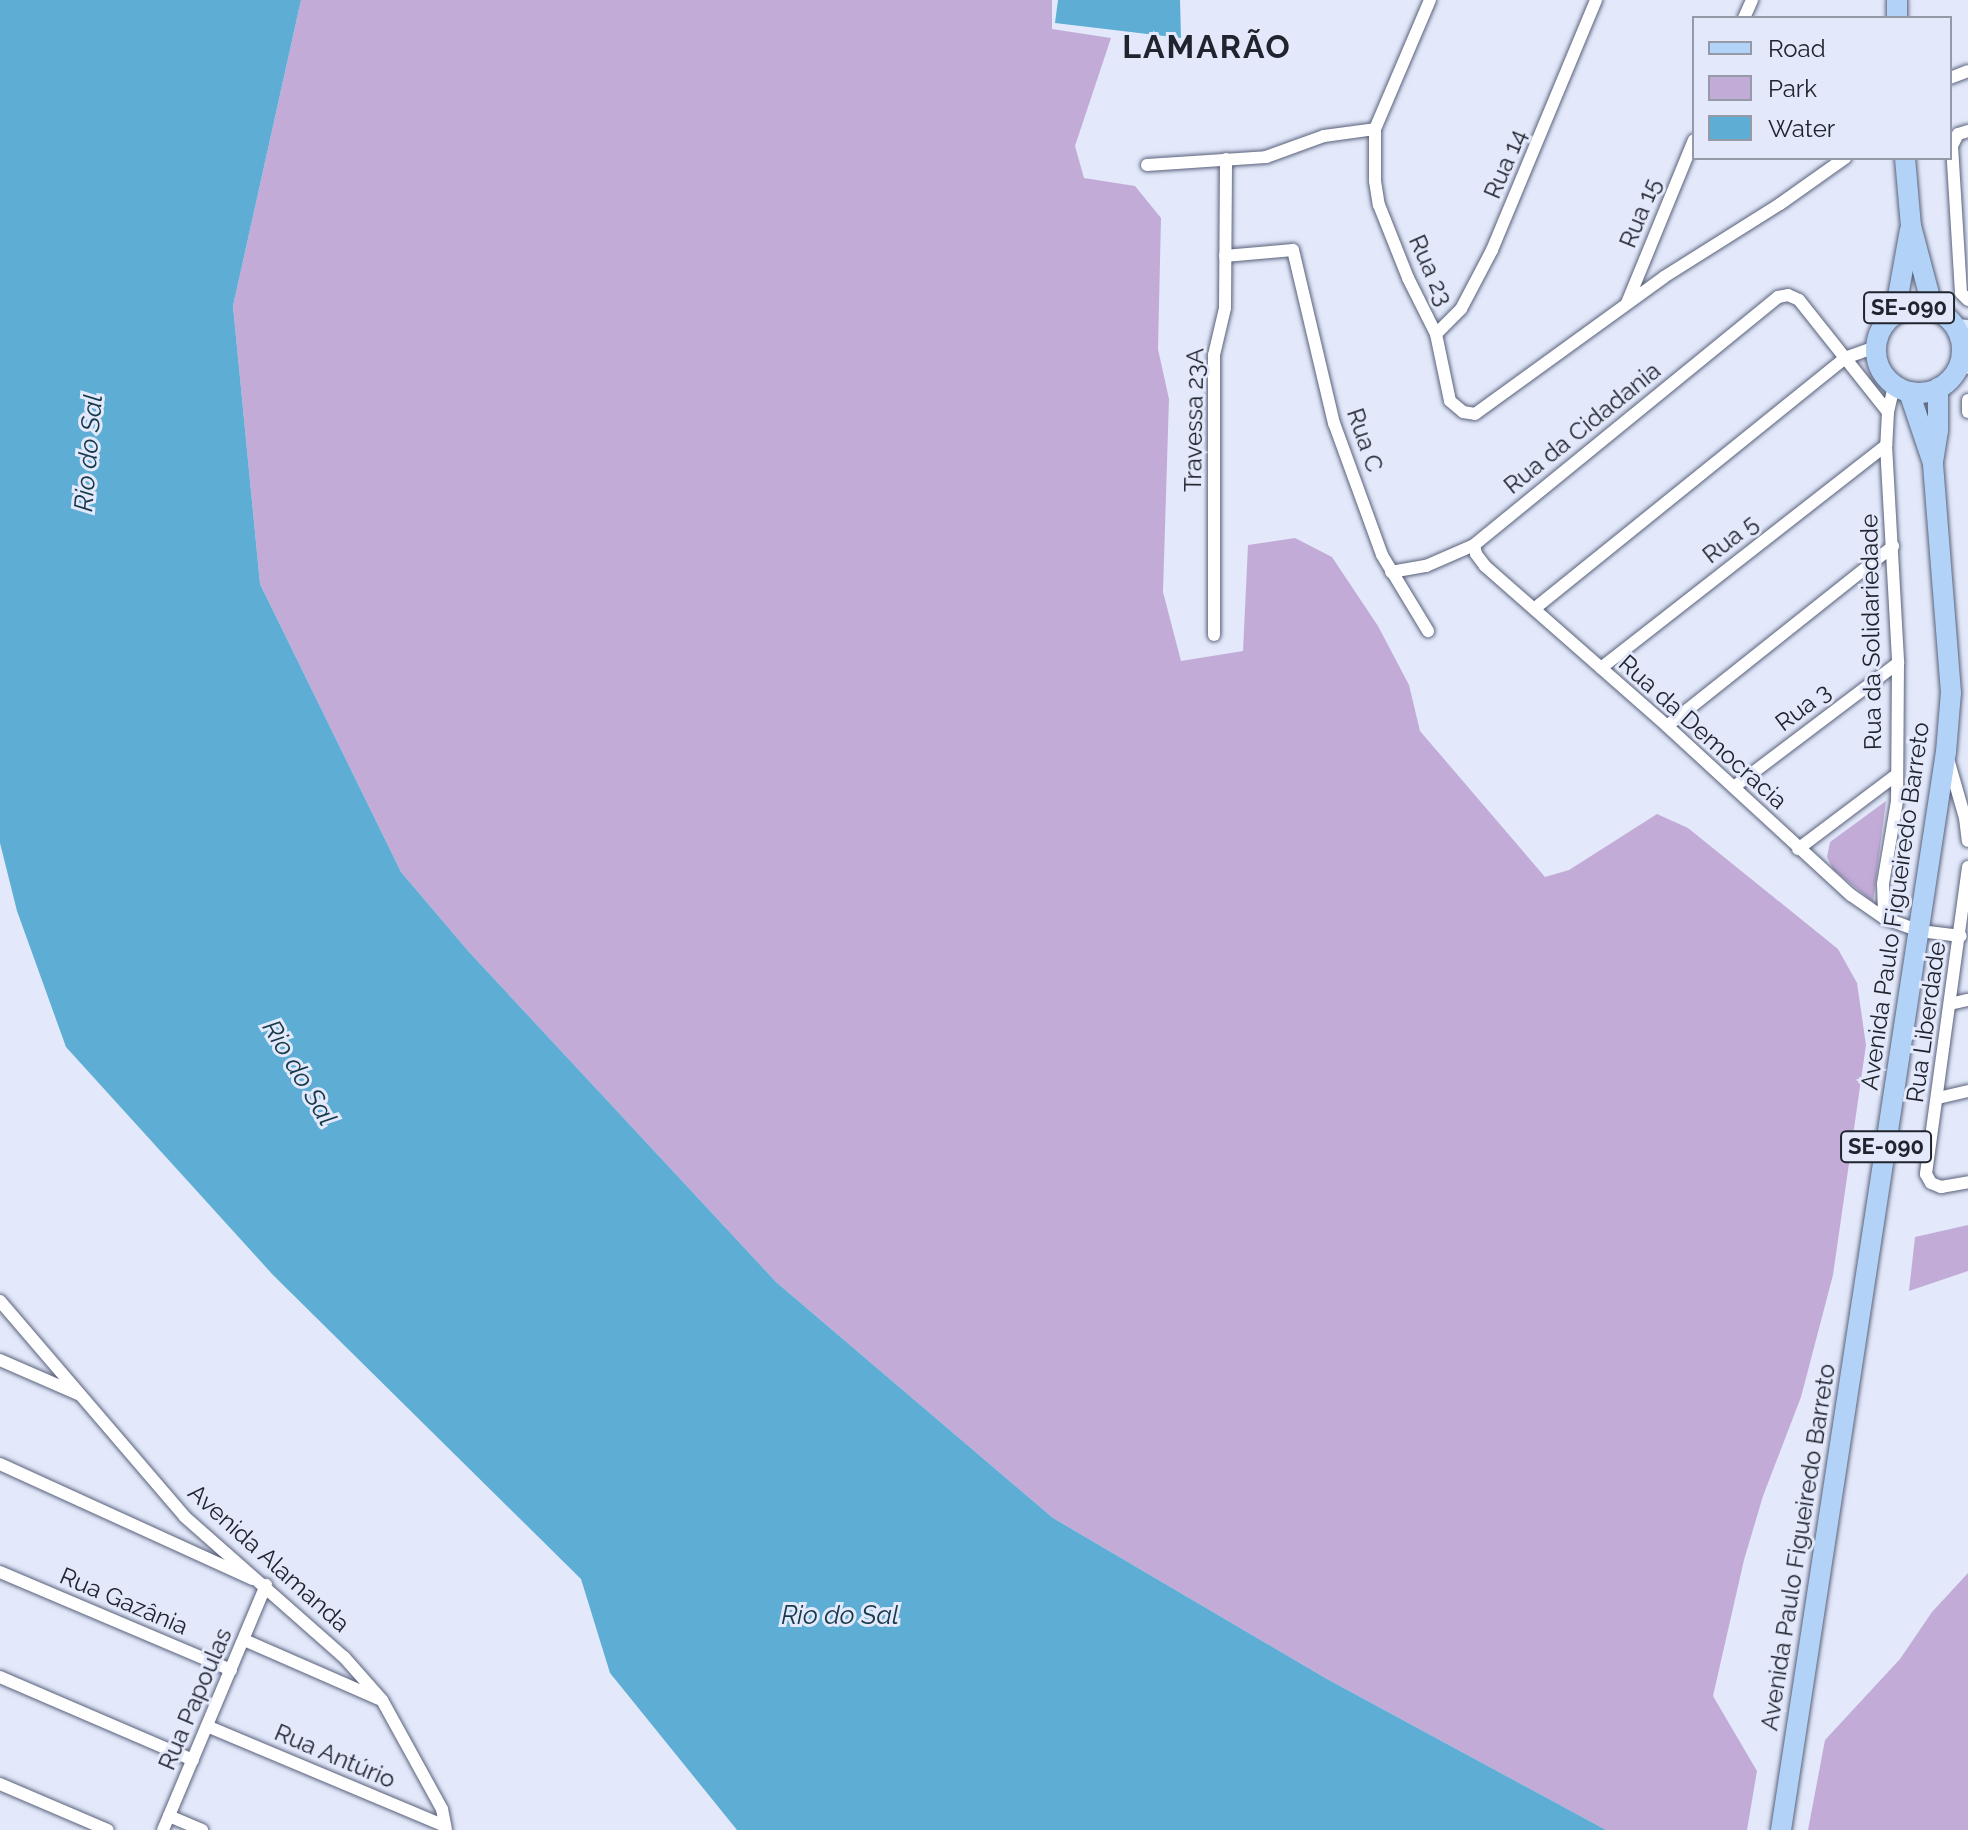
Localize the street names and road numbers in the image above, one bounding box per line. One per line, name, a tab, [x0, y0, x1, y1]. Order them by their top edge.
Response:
street label: Rua 14	[1478, 125, 1532, 203]
street label: Rua 15	[1613, 174, 1667, 252]
street label: Rua 23	[1403, 230, 1459, 310]
road number: SE-090	[1863, 290, 1955, 326]
street label: Travessa 23A	[1178, 348, 1210, 492]
street label: Rua da Cidadania	[1498, 356, 1666, 500]
street label: Rua C	[1341, 404, 1389, 476]
street label: Rua 5	[1697, 509, 1763, 569]
street label: Rua da Solidariedade	[1855, 514, 1887, 750]
street label: Rua da Democracia	[1613, 649, 1793, 815]
street label: Rua 3	[1770, 677, 1836, 737]
street label: Avenida Paulo Figueiredo Barreto	[1855, 720, 1935, 1092]
street label: Rua Liberdade	[1900, 940, 1952, 1104]
road number: SE-090	[1840, 1129, 1932, 1165]
street label: Avenida Paulo Figueiredo Barreto	[1755, 1361, 1841, 1733]
street label: Avenida Alamanda	[182, 1478, 356, 1638]
street label: Rua Gazânia	[56, 1561, 192, 1641]
street label: Rua Papoulas	[152, 1624, 238, 1774]
street label: Rua Antúrio	[270, 1717, 400, 1795]

